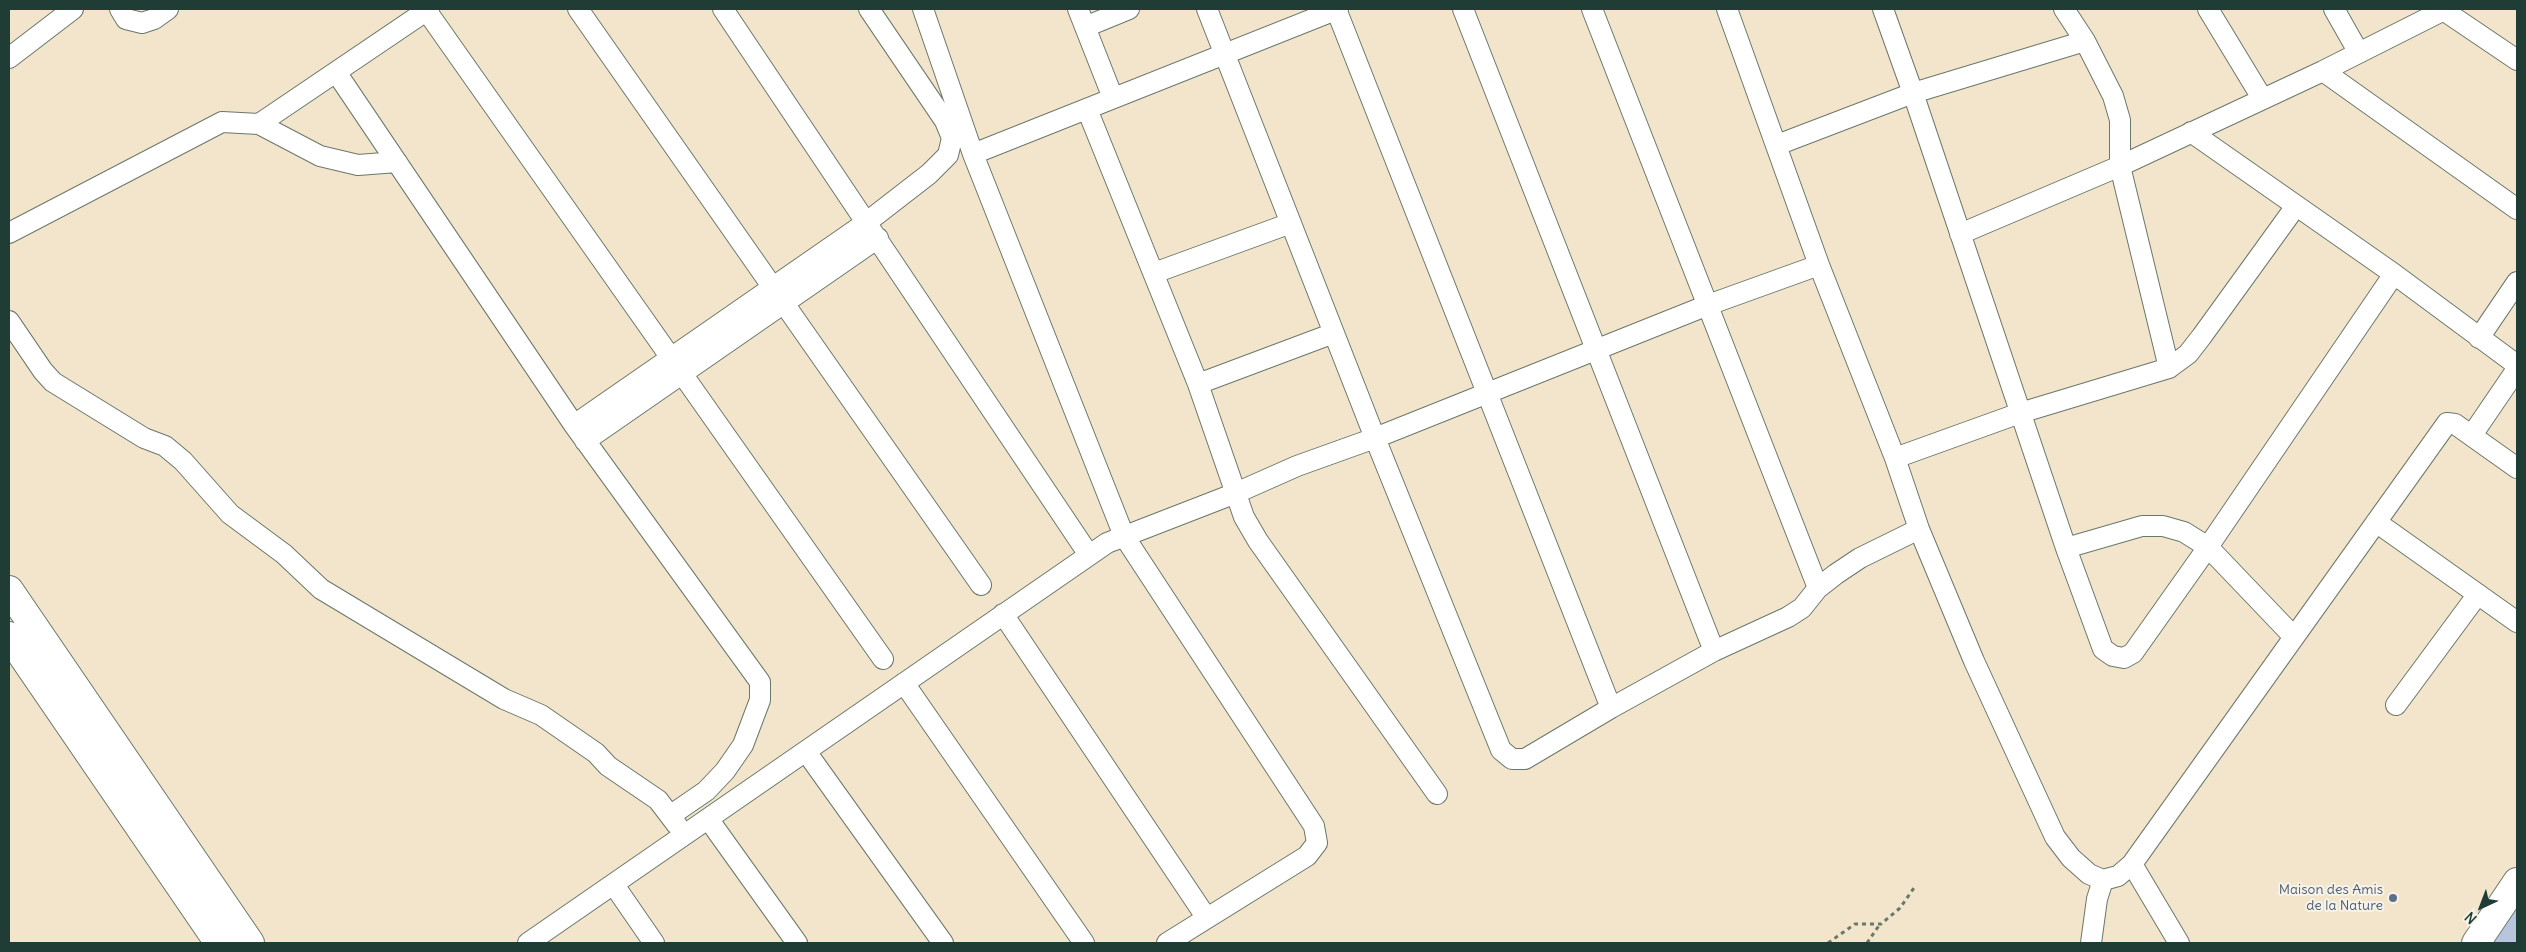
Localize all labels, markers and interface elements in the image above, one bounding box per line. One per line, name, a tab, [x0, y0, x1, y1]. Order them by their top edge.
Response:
place label: Maison des Amis de la Nature	[2279, 882, 2383, 914]
north arrow	[2456, 882, 2506, 932]
marker: Maison des Amis de la Nature	[2387, 892, 2399, 904]
text: N	[2461, 908, 2480, 928]

